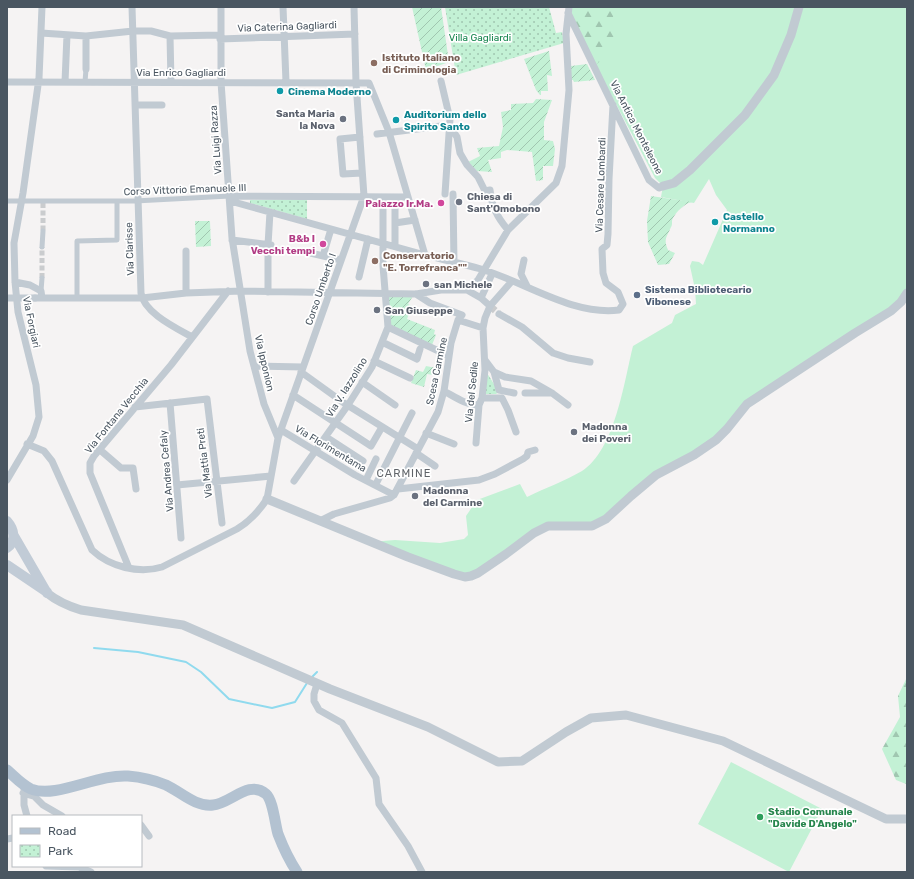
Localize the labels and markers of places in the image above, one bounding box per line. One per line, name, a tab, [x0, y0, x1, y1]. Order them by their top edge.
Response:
place label: Istituto Italiano di Criminologia	[382, 52, 460, 76]
marker: Istituto Italiano di Criminologia	[369, 58, 379, 68]
marker: Cinema Moderno	[275, 86, 285, 96]
place label: Cinema Moderno	[288, 86, 371, 98]
place label: Santa Maria la Nova	[276, 108, 335, 132]
place label: Auditorium dello Spirito Santo	[404, 109, 487, 133]
marker: Santa Maria la Nova	[338, 114, 348, 124]
marker: Auditorium dello Spirito Santo	[391, 115, 401, 125]
place label: Chiesa di Sant'Omobono	[467, 191, 540, 215]
marker: Chiesa di Sant'Omobono	[454, 197, 464, 207]
place label: Palazzo Ir.Ma.	[365, 198, 433, 210]
marker: Palazzo Ir.Ma.	[436, 198, 446, 208]
place label: Castello Normanno	[723, 211, 775, 235]
marker: Castello Normanno	[710, 217, 720, 227]
place label: B&b I Vecchi tempi	[251, 233, 315, 257]
marker: B&b I Vecchi tempi	[318, 239, 328, 249]
place label: Conservatorio "E. Torrefranca""	[383, 250, 467, 274]
marker: Conservatorio "E. Torrefranca""	[370, 256, 380, 266]
marker: san Michele	[421, 279, 431, 289]
place label: san Michele	[434, 279, 492, 291]
place label: Sistema Bibliotecario Vibonese	[645, 284, 752, 308]
marker: Sistema Bibliotecario Vibonese	[632, 290, 642, 300]
marker: San Giuseppe	[372, 305, 382, 315]
place label: San Giuseppe	[385, 305, 453, 317]
place label: Madonna dei Poveri	[582, 421, 631, 445]
marker: Madonna dei Poveri	[569, 427, 579, 437]
place label: Madonna del Carmine	[423, 485, 482, 509]
marker: Madonna del Carmine	[410, 491, 420, 501]
place label: Stadio Comunale "Davide D'Angelo"	[768, 806, 857, 830]
marker: Stadio Comunale "Davide D'Angelo"	[755, 812, 765, 822]

